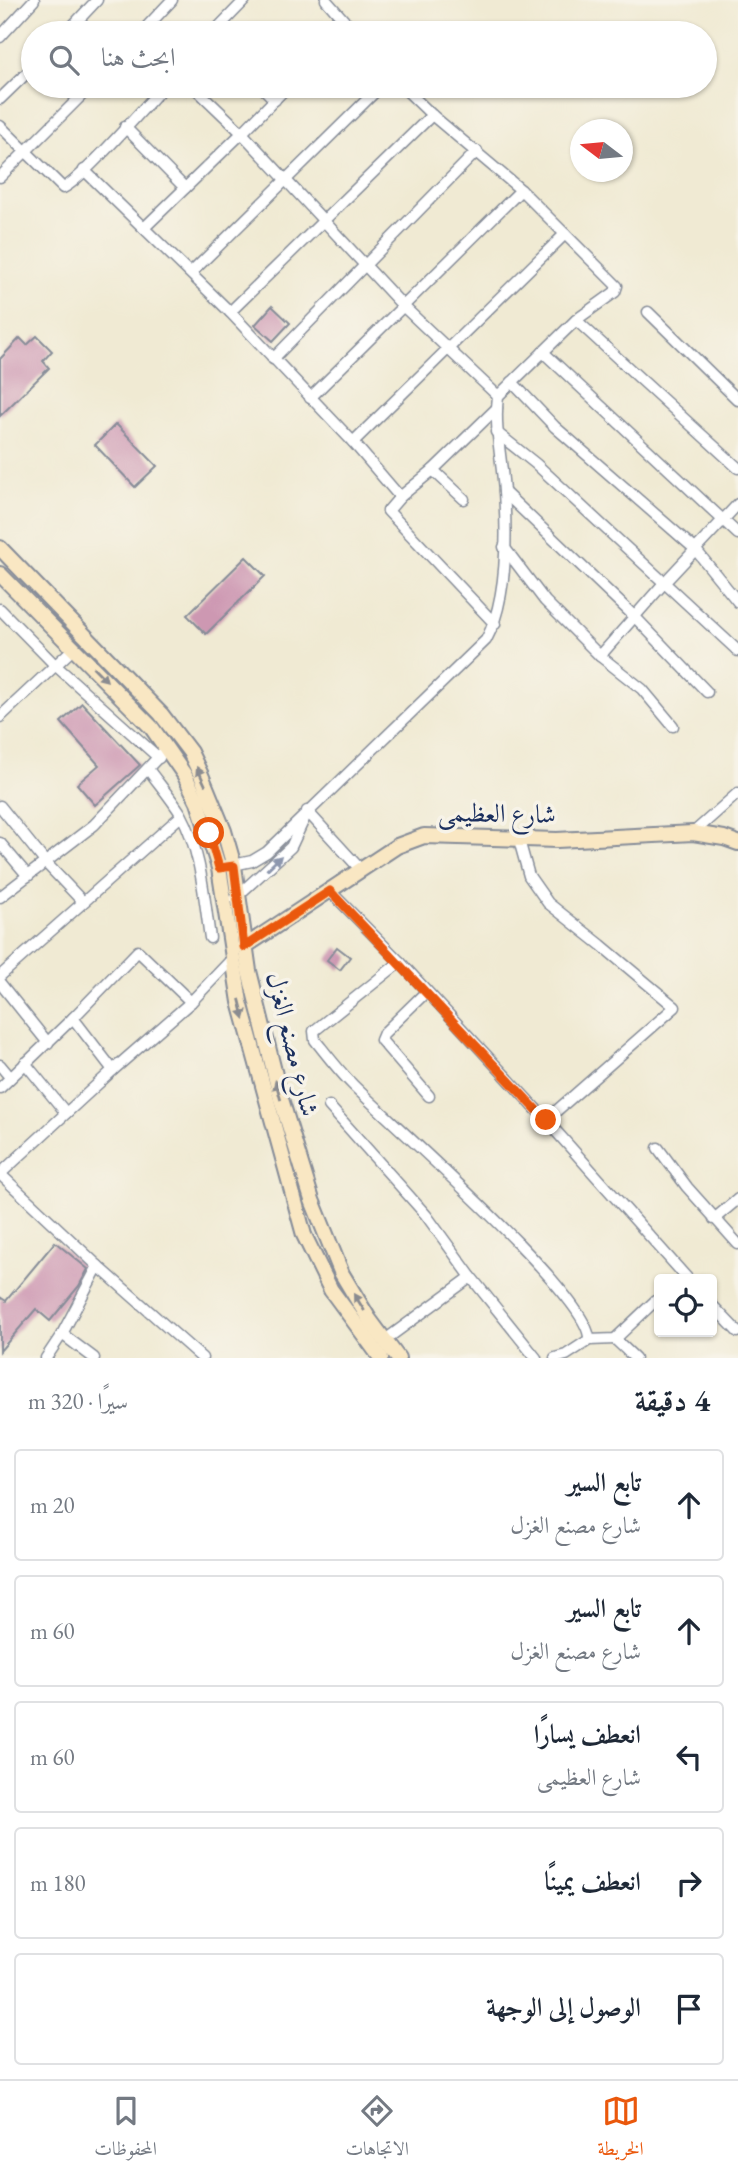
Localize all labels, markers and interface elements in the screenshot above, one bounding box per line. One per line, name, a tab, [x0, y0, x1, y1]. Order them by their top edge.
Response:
search box	[21, 21, 717, 98]
text: ابحث هنا	[101, 40, 176, 74]
icon: search	[45, 41, 83, 79]
north arrow	[570, 119, 633, 182]
one-way arrow	[91, 666, 108, 683]
one-way arrow	[195, 766, 207, 786]
street label: شارع العظيمى	[438, 795, 556, 836]
route start	[193, 817, 224, 848]
one-way arrow	[265, 856, 282, 872]
street label: شارع مصنع الغزل	[252, 968, 327, 1122]
one-way arrow	[237, 998, 248, 1020]
one-way arrow	[273, 1080, 283, 1101]
route end	[530, 1104, 561, 1135]
map controls	[654, 1274, 717, 1337]
button: locate	[654, 1274, 717, 1337]
one-way arrow	[352, 1293, 365, 1312]
text: 4 دقيقة	[635, 1381, 710, 1420]
text: سيرًا · 320 m	[28, 1386, 128, 1416]
text: تابع السير	[567, 1465, 641, 1499]
icon: ahead	[670, 1486, 708, 1524]
text: 20 m	[30, 1490, 75, 1520]
text: شارع مصنع الغزل	[510, 1510, 641, 1540]
text: تابع السير	[567, 1591, 641, 1625]
icon: ahead	[670, 1612, 708, 1650]
text: 60 m	[30, 1616, 75, 1646]
text: شارع مصنع الغزل	[510, 1636, 641, 1666]
text: انعطف يسارًا	[534, 1717, 641, 1751]
icon: left	[670, 1738, 708, 1776]
text: 60 m	[30, 1742, 75, 1772]
text: شارع العظيمى	[537, 1762, 641, 1792]
text: انعطف يمينًا	[544, 1864, 641, 1898]
icon: right	[670, 1864, 708, 1902]
text: 180 m	[30, 1868, 86, 1898]
text: الوصول إلى الوجهة	[486, 1990, 641, 2024]
icon: arrive	[670, 1990, 708, 2028]
tab: المحفوظات	[94, 2092, 157, 2167]
tab: الاتجاهات	[346, 2092, 409, 2167]
tab: الخريطة	[597, 2092, 644, 2167]

